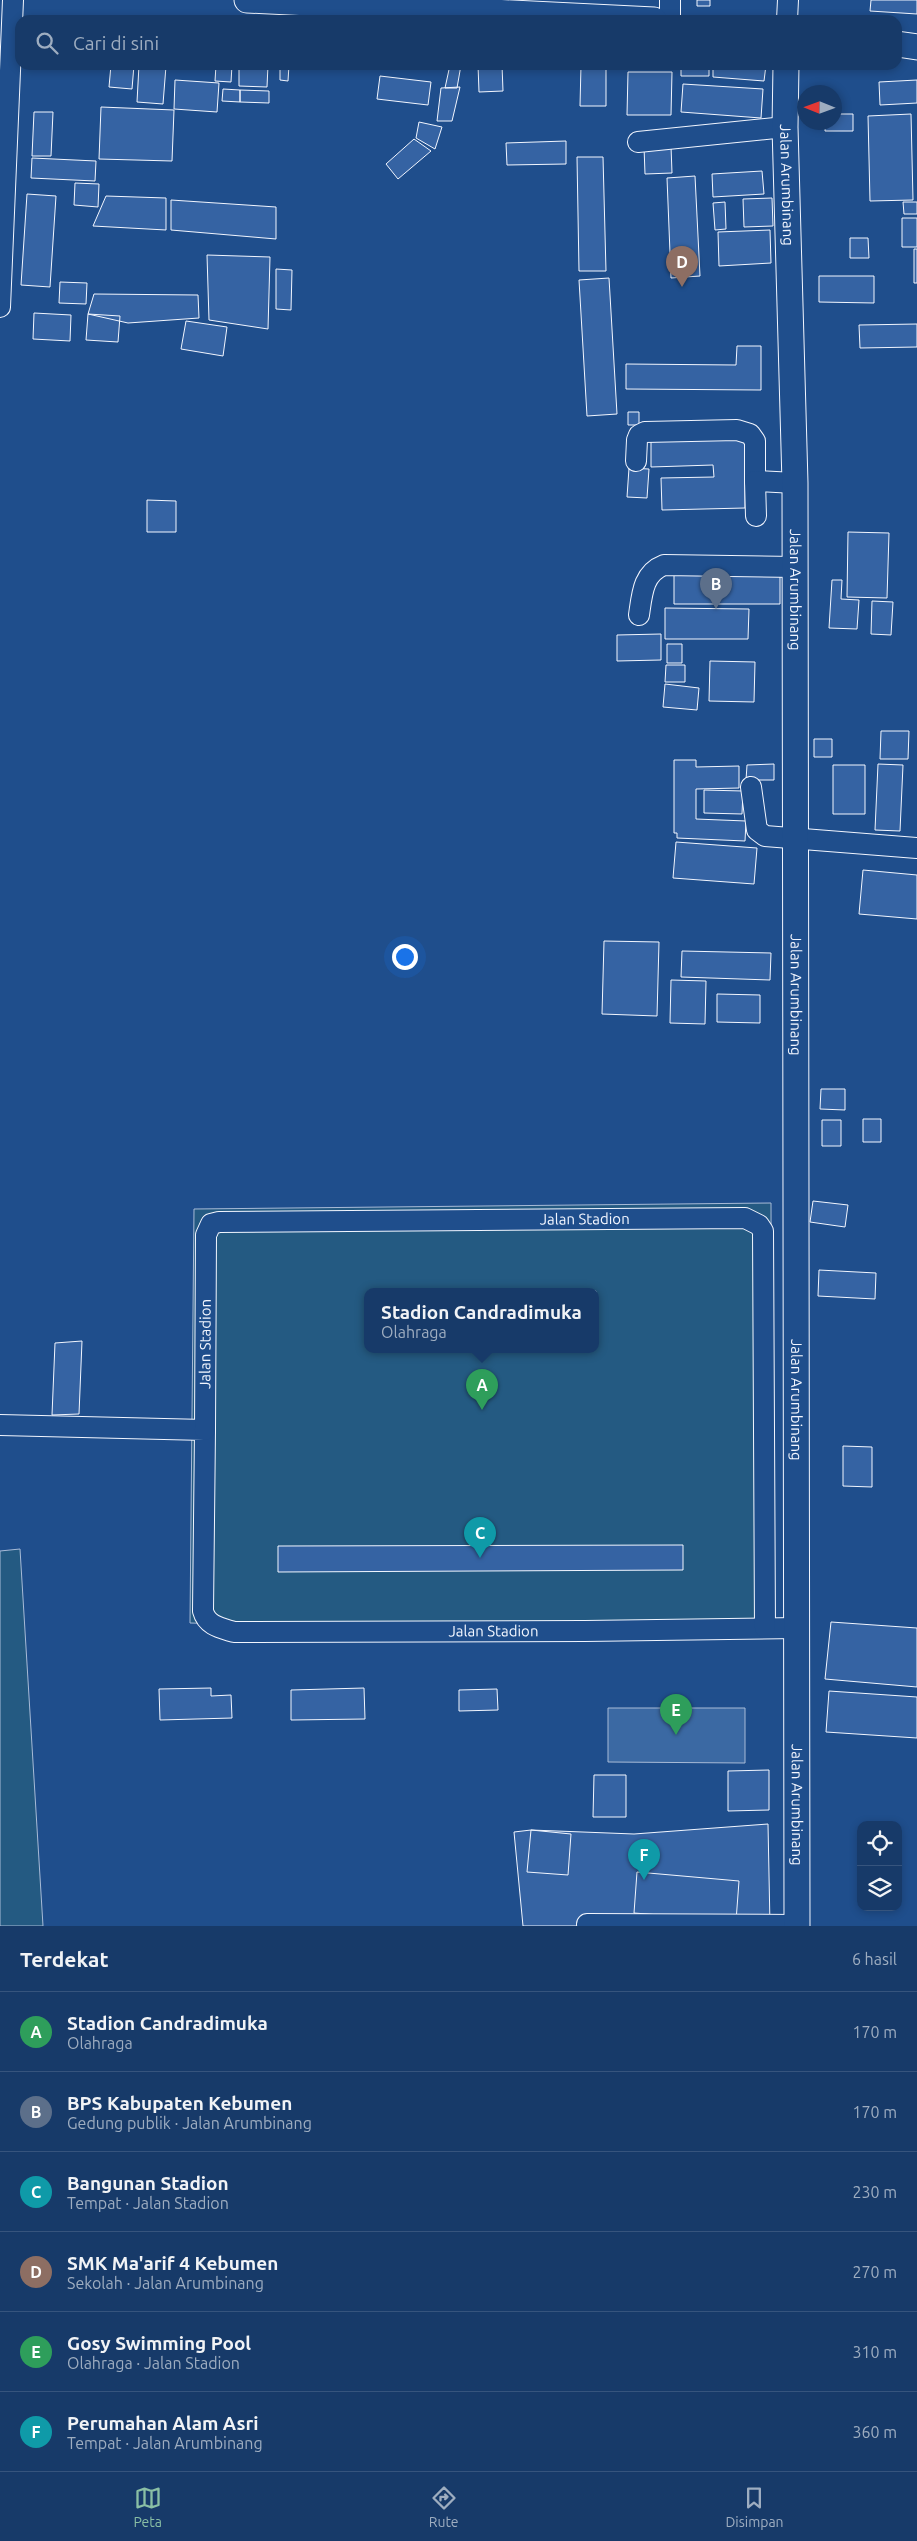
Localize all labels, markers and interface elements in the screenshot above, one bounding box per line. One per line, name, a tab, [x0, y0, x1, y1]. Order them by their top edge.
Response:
search box	[15, 15, 902, 70]
icon: search	[33, 29, 61, 57]
text: Cari di sini	[73, 32, 159, 54]
north arrow	[797, 85, 842, 130]
street label: Jalan Arumbinang	[777, 124, 797, 246]
pin: D	[666, 246, 698, 287]
street label: Jalan Arumbinang	[787, 529, 804, 651]
pin: B	[700, 568, 732, 609]
street label: Jalan Arumbinang	[788, 934, 805, 1056]
your location	[392, 944, 418, 970]
street label: Jalan Stadion	[540, 1210, 630, 1228]
popup	[364, 1288, 599, 1353]
street label: Jalan Stadion	[196, 1299, 214, 1389]
text: Stadion Candradimuka	[381, 1301, 582, 1323]
text: Olahraga	[381, 1323, 447, 1341]
street label: Jalan Arumbinang	[788, 1339, 805, 1461]
pin: A	[466, 1369, 498, 1410]
pin: C	[464, 1517, 496, 1558]
street label: Jalan Stadion	[448, 1622, 538, 1639]
pin: E	[660, 1694, 692, 1735]
street label: Jalan Arumbinang	[789, 1744, 806, 1866]
map controls	[857, 1821, 902, 1911]
button: locate	[857, 1821, 902, 1866]
pin: F	[628, 1839, 660, 1880]
button: layers	[857, 1866, 902, 1911]
text: Terdekat	[20, 1947, 108, 1971]
text: 6 hasil	[852, 1950, 897, 1968]
text: Stadion Candradimuka	[67, 2012, 268, 2034]
text: A	[30, 2023, 42, 2041]
text: 170 m	[852, 2023, 897, 2041]
text: Olahraga	[67, 2034, 133, 2052]
text: BPS Kabupaten Kebumen	[67, 2092, 292, 2114]
text: B	[31, 2103, 41, 2121]
text: 170 m	[852, 2103, 897, 2121]
text: Gedung publik · Jalan Arumbinang	[67, 2114, 312, 2132]
text: Bangunan Stadion	[67, 2172, 229, 2194]
text: C	[31, 2183, 41, 2201]
text: 230 m	[852, 2183, 897, 2201]
text: Tempat · Jalan Stadion	[67, 2194, 229, 2212]
text: SMK Ma'arif 4 Kebumen	[67, 2252, 278, 2274]
text: D	[30, 2263, 42, 2281]
text: 270 m	[852, 2263, 897, 2281]
text: Sekolah · Jalan Arumbinang	[67, 2274, 264, 2292]
text: Gosy Swimming Pool	[67, 2332, 251, 2354]
text: E	[31, 2343, 41, 2361]
text: 310 m	[852, 2343, 897, 2361]
text: Olahraga · Jalan Stadion	[67, 2354, 240, 2372]
text: Perumahan Alam Asri	[67, 2412, 259, 2434]
text: F	[32, 2423, 41, 2441]
text: 360 m	[852, 2423, 897, 2441]
text: Tempat · Jalan Arumbinang	[67, 2434, 263, 2452]
tab: Peta	[133, 2484, 162, 2530]
tab: Rute	[429, 2484, 459, 2530]
tab: Disimpan	[725, 2484, 784, 2530]

